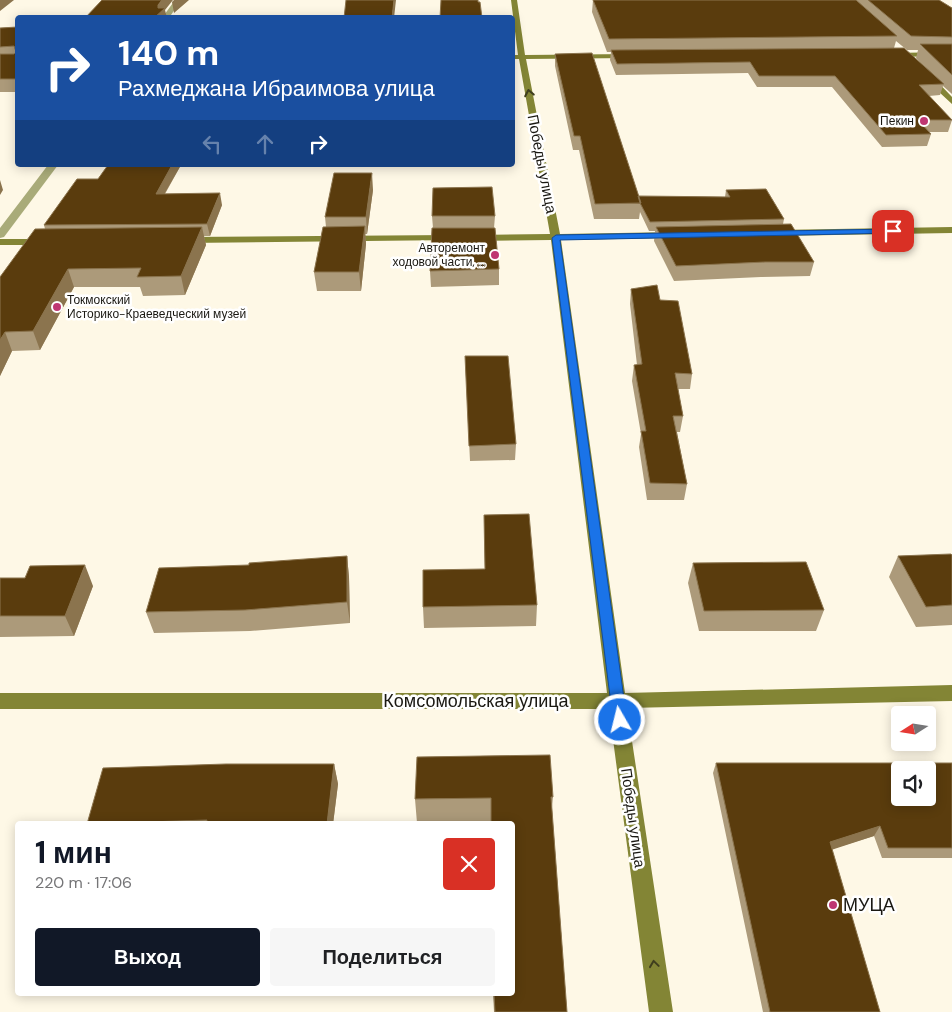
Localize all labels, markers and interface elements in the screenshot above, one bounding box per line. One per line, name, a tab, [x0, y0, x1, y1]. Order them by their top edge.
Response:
text: 140 m	[118, 30, 219, 76]
icon: right	[35, 35, 100, 100]
text: Рахмеджана Ибраимова улица	[118, 74, 435, 103]
one-way arrow	[524, 88, 535, 97]
street label: Победы улица	[523, 113, 562, 216]
place label: Пекин	[880, 113, 914, 129]
marker: Пекин	[918, 115, 930, 127]
icon: left	[198, 130, 226, 158]
icon: ahead	[251, 130, 279, 158]
icon: right	[304, 130, 332, 158]
pin	[872, 210, 914, 252]
icon: arrive	[879, 217, 907, 245]
place label: Авторемонт ходовой части, ...	[393, 240, 486, 270]
marker: Авторемонт ходовой части, ...	[489, 249, 501, 261]
place label: Токмокский Историко-Краеведческий музей	[67, 292, 246, 322]
marker: Токмокский Историко-Краеведческий музей	[51, 301, 63, 313]
street label: Комсомольская улица	[383, 689, 570, 713]
position arrow	[593, 693, 645, 745]
north arrow	[891, 706, 936, 751]
map controls	[891, 706, 936, 806]
button: sound	[891, 761, 936, 806]
street label: Победы улица	[616, 767, 650, 870]
text: 1 мин	[35, 833, 112, 872]
button: close	[443, 838, 495, 890]
text: 220 m · 17:06	[35, 872, 132, 893]
place label: МУЦА	[843, 893, 895, 917]
marker: МУЦА	[827, 899, 839, 911]
button: Выход	[35, 928, 260, 986]
button: Поделиться	[270, 928, 495, 986]
one-way arrow	[649, 959, 660, 967]

